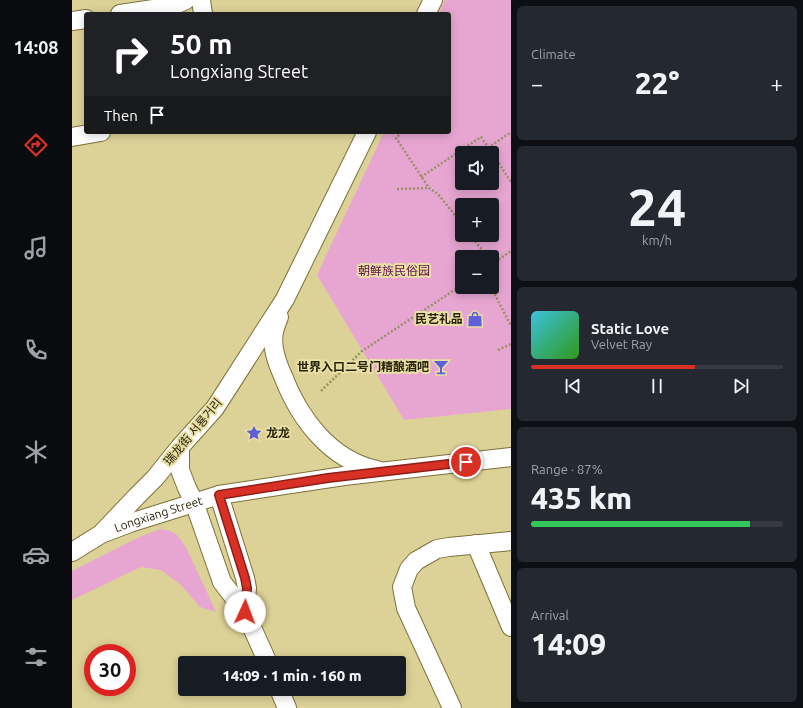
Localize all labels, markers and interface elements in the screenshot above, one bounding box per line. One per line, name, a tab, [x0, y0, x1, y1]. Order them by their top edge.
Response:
icon: right	[104, 28, 156, 80]
text: 50 m	[170, 28, 232, 59]
text: 14:08	[13, 37, 59, 57]
text: Climate	[531, 47, 576, 61]
text: Longxiang Street	[170, 61, 308, 81]
text: 22°	[635, 66, 679, 100]
text: −	[531, 71, 543, 96]
text: +	[771, 71, 783, 96]
icon: arrive	[146, 104, 168, 126]
text: Then	[104, 107, 138, 124]
icon: directions	[22, 131, 50, 159]
map controls	[455, 146, 499, 294]
button: sound	[455, 146, 499, 190]
text: 24	[628, 178, 686, 236]
button: +	[455, 198, 499, 242]
text: km/h	[642, 233, 672, 247]
icon: music	[22, 234, 50, 262]
button: −	[455, 250, 499, 294]
park label: 朝鲜族民俗园	[358, 264, 430, 277]
shop icon: 民艺礼品	[466, 310, 484, 328]
place label: 民艺礼品	[415, 312, 463, 325]
text: Static Love	[591, 320, 669, 337]
icon: phone	[22, 336, 50, 364]
text: Velvet Ray	[591, 337, 652, 351]
bar icon: 世界入口二号门精酿酒吧	[432, 358, 450, 376]
place label: 世界入口二号门精酿酒吧	[297, 360, 429, 373]
icon: previous	[562, 375, 584, 397]
icon: pause	[646, 375, 668, 397]
icon: next	[730, 375, 752, 397]
street label: 瑞龙街 서룡거리	[161, 396, 224, 468]
place icon: 龙龙	[245, 424, 263, 442]
place label: 龙龙	[266, 426, 290, 439]
icon: climate	[22, 438, 50, 466]
pin	[449, 445, 483, 479]
icon: arrive	[455, 451, 477, 473]
text: Range · 87%	[531, 462, 603, 476]
text: 435 km	[531, 481, 632, 515]
street label: Longxiang Street	[112, 493, 204, 534]
icon: car	[22, 541, 50, 569]
position arrow	[224, 591, 266, 633]
text: Arrival	[531, 608, 569, 622]
text: 14:09	[531, 627, 606, 661]
icon: filters	[22, 643, 50, 671]
speed limit sign: 30	[84, 644, 136, 696]
text: 14:09 · 1 min · 160 m	[222, 667, 362, 684]

